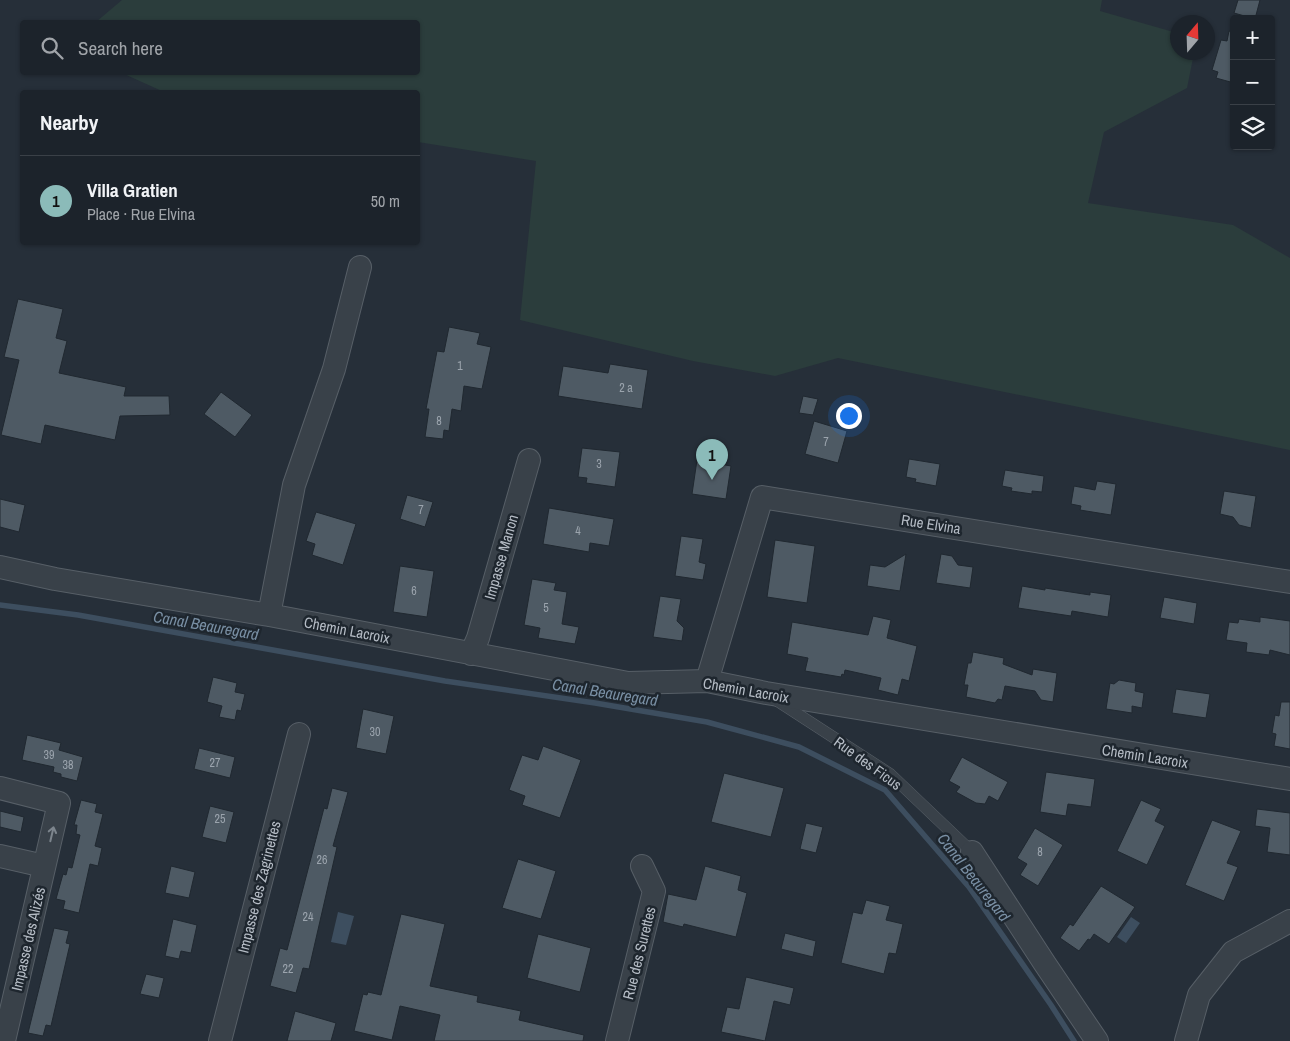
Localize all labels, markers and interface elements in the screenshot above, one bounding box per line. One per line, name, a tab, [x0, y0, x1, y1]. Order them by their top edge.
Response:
north arrow	[1170, 15, 1215, 60]
map controls	[1230, 15, 1275, 150]
button: +	[1230, 15, 1275, 60]
search box	[20, 20, 420, 75]
icon: search	[38, 34, 66, 62]
text: Search here	[78, 35, 163, 61]
button: −	[1230, 60, 1275, 105]
button: layers	[1230, 105, 1275, 150]
text: Nearby	[40, 108, 98, 137]
text: Villa Gratien	[87, 177, 178, 203]
text: 1	[52, 190, 60, 212]
text: 50 m	[371, 190, 400, 212]
text: Place · Rue Elvina	[87, 203, 195, 225]
house number: 1	[457, 358, 463, 374]
house number: 2 a	[619, 380, 633, 396]
your location	[836, 403, 862, 429]
house number: 8	[436, 413, 442, 429]
house number: 7	[823, 434, 829, 450]
pin: 1	[696, 439, 728, 480]
house number: 3	[596, 456, 602, 472]
house number: 7	[418, 502, 424, 518]
street label: Rue Elvina	[900, 509, 963, 539]
street label: Impasse Manon	[479, 512, 523, 602]
house number: 4	[575, 523, 581, 539]
house number: 6	[411, 583, 417, 599]
house number: 5	[543, 600, 549, 616]
water label: Canal Beauregard	[152, 605, 261, 645]
street label: Chemin Lacroix	[302, 611, 392, 649]
street label: Chemin Lacroix	[701, 672, 791, 708]
water label: Canal Beauregard	[551, 673, 660, 711]
house number: 30	[370, 724, 380, 740]
street label: Rue des Ficus	[830, 731, 906, 795]
street label: Chemin Lacroix	[1100, 739, 1190, 773]
house number: 39	[44, 747, 54, 763]
house number: 27	[210, 755, 221, 771]
house number: 38	[63, 757, 73, 773]
house number: 25	[215, 811, 226, 827]
street label: Impasse des Zagrinettes	[232, 819, 286, 955]
one-way arrow	[48, 827, 57, 843]
water label: Canal Beauregard	[933, 828, 1016, 926]
house number: 8	[1037, 844, 1043, 860]
house number: 26	[317, 852, 327, 868]
street label: Impasse des Alizés	[6, 885, 50, 993]
street label: Rue des Surettes	[617, 904, 661, 1002]
house number: 24	[303, 909, 314, 925]
house number: 22	[283, 961, 293, 977]

